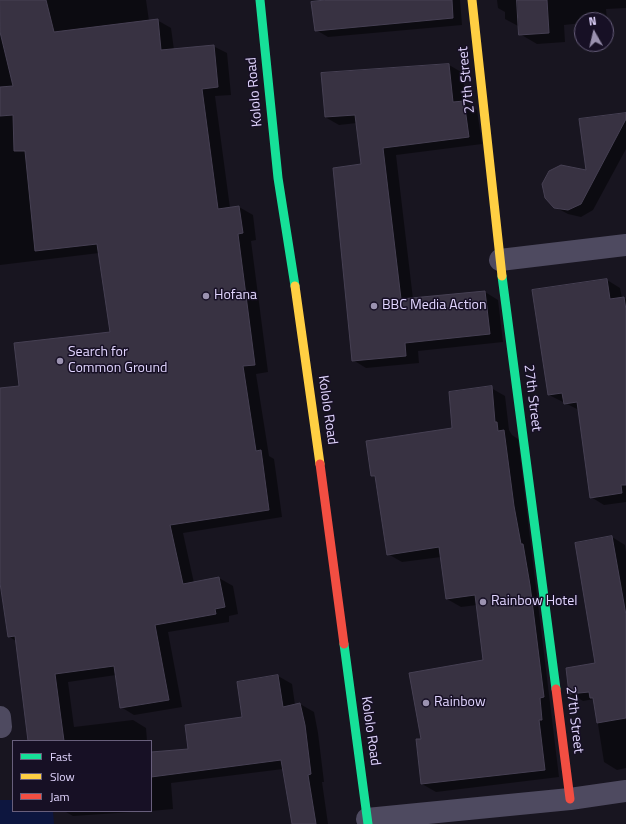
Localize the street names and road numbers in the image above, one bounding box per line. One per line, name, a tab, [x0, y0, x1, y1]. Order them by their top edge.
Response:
street label: 27th Street	[455, 46, 479, 114]
street label: Kololo Road	[244, 57, 266, 127]
street label: 27th Street	[520, 364, 544, 432]
street label: Kololo Road	[314, 374, 340, 446]
street label: 27th Street	[562, 686, 586, 754]
street label: Kololo Road	[357, 695, 383, 767]

